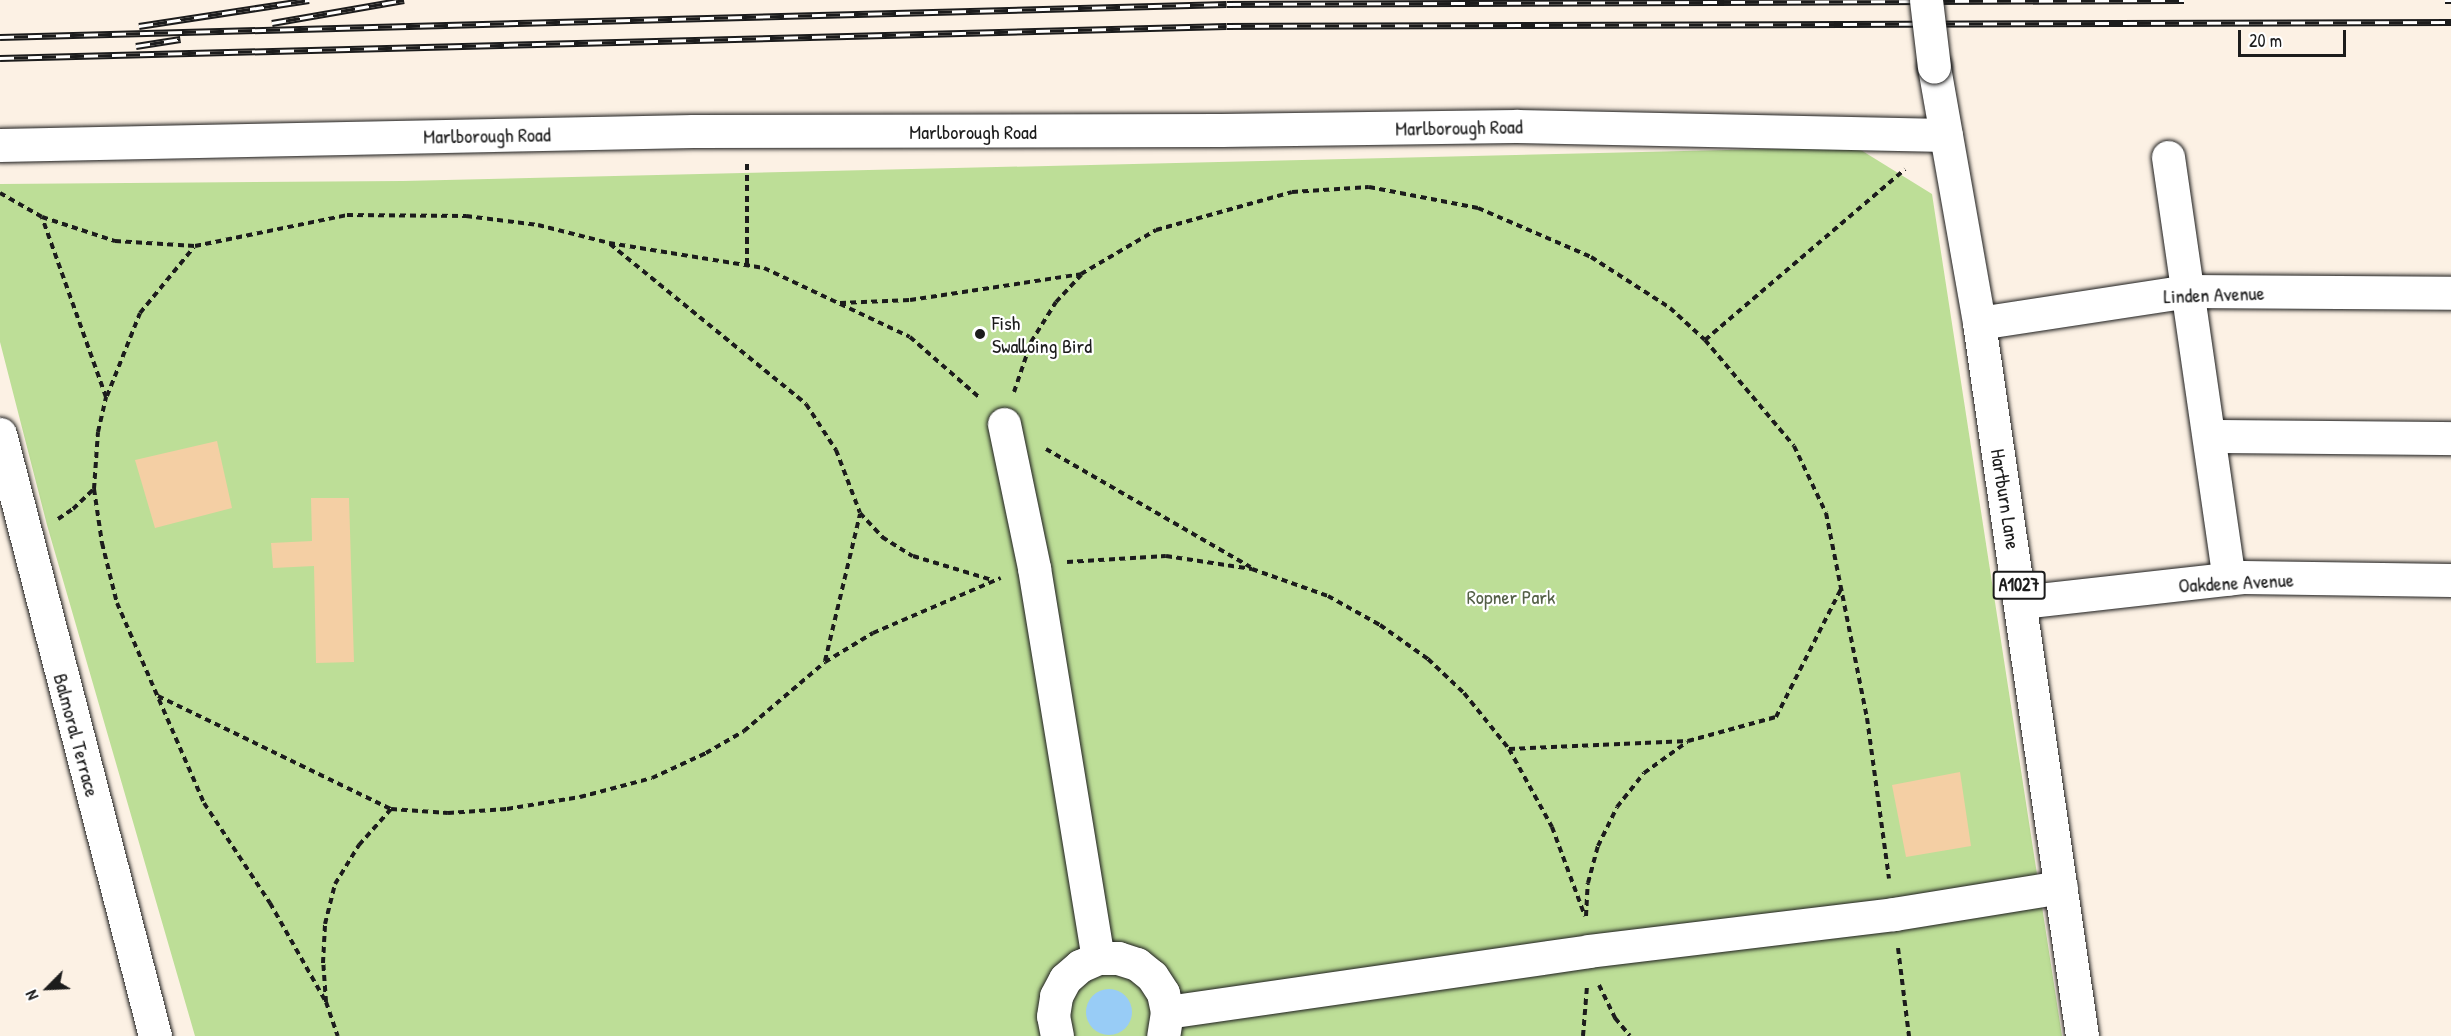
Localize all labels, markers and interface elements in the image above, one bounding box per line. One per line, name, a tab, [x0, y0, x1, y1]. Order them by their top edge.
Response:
scale bar	[2241, 18, 2349, 56]
text: 20 m	[2249, 28, 2282, 53]
street label: Marlborough Road	[1395, 114, 1523, 140]
street label: Marlborough Road	[909, 119, 1037, 143]
street label: Marlborough Road	[423, 122, 551, 148]
street label: Linden Avenue	[2163, 280, 2265, 308]
place label: Fish Swalloing Bird	[992, 310, 1092, 357]
marker: Fish Swalloing Bird	[973, 327, 987, 341]
street label: Hartburn Lane	[1986, 447, 2026, 551]
street label: Oakdene Avenue	[2178, 567, 2294, 597]
road number: A1027	[1992, 570, 2046, 600]
park label: Ropner Park	[1467, 584, 1555, 608]
street label: Balmoral Terrace	[49, 671, 105, 799]
north arrow	[18, 958, 78, 1018]
text: N	[20, 987, 43, 1004]

